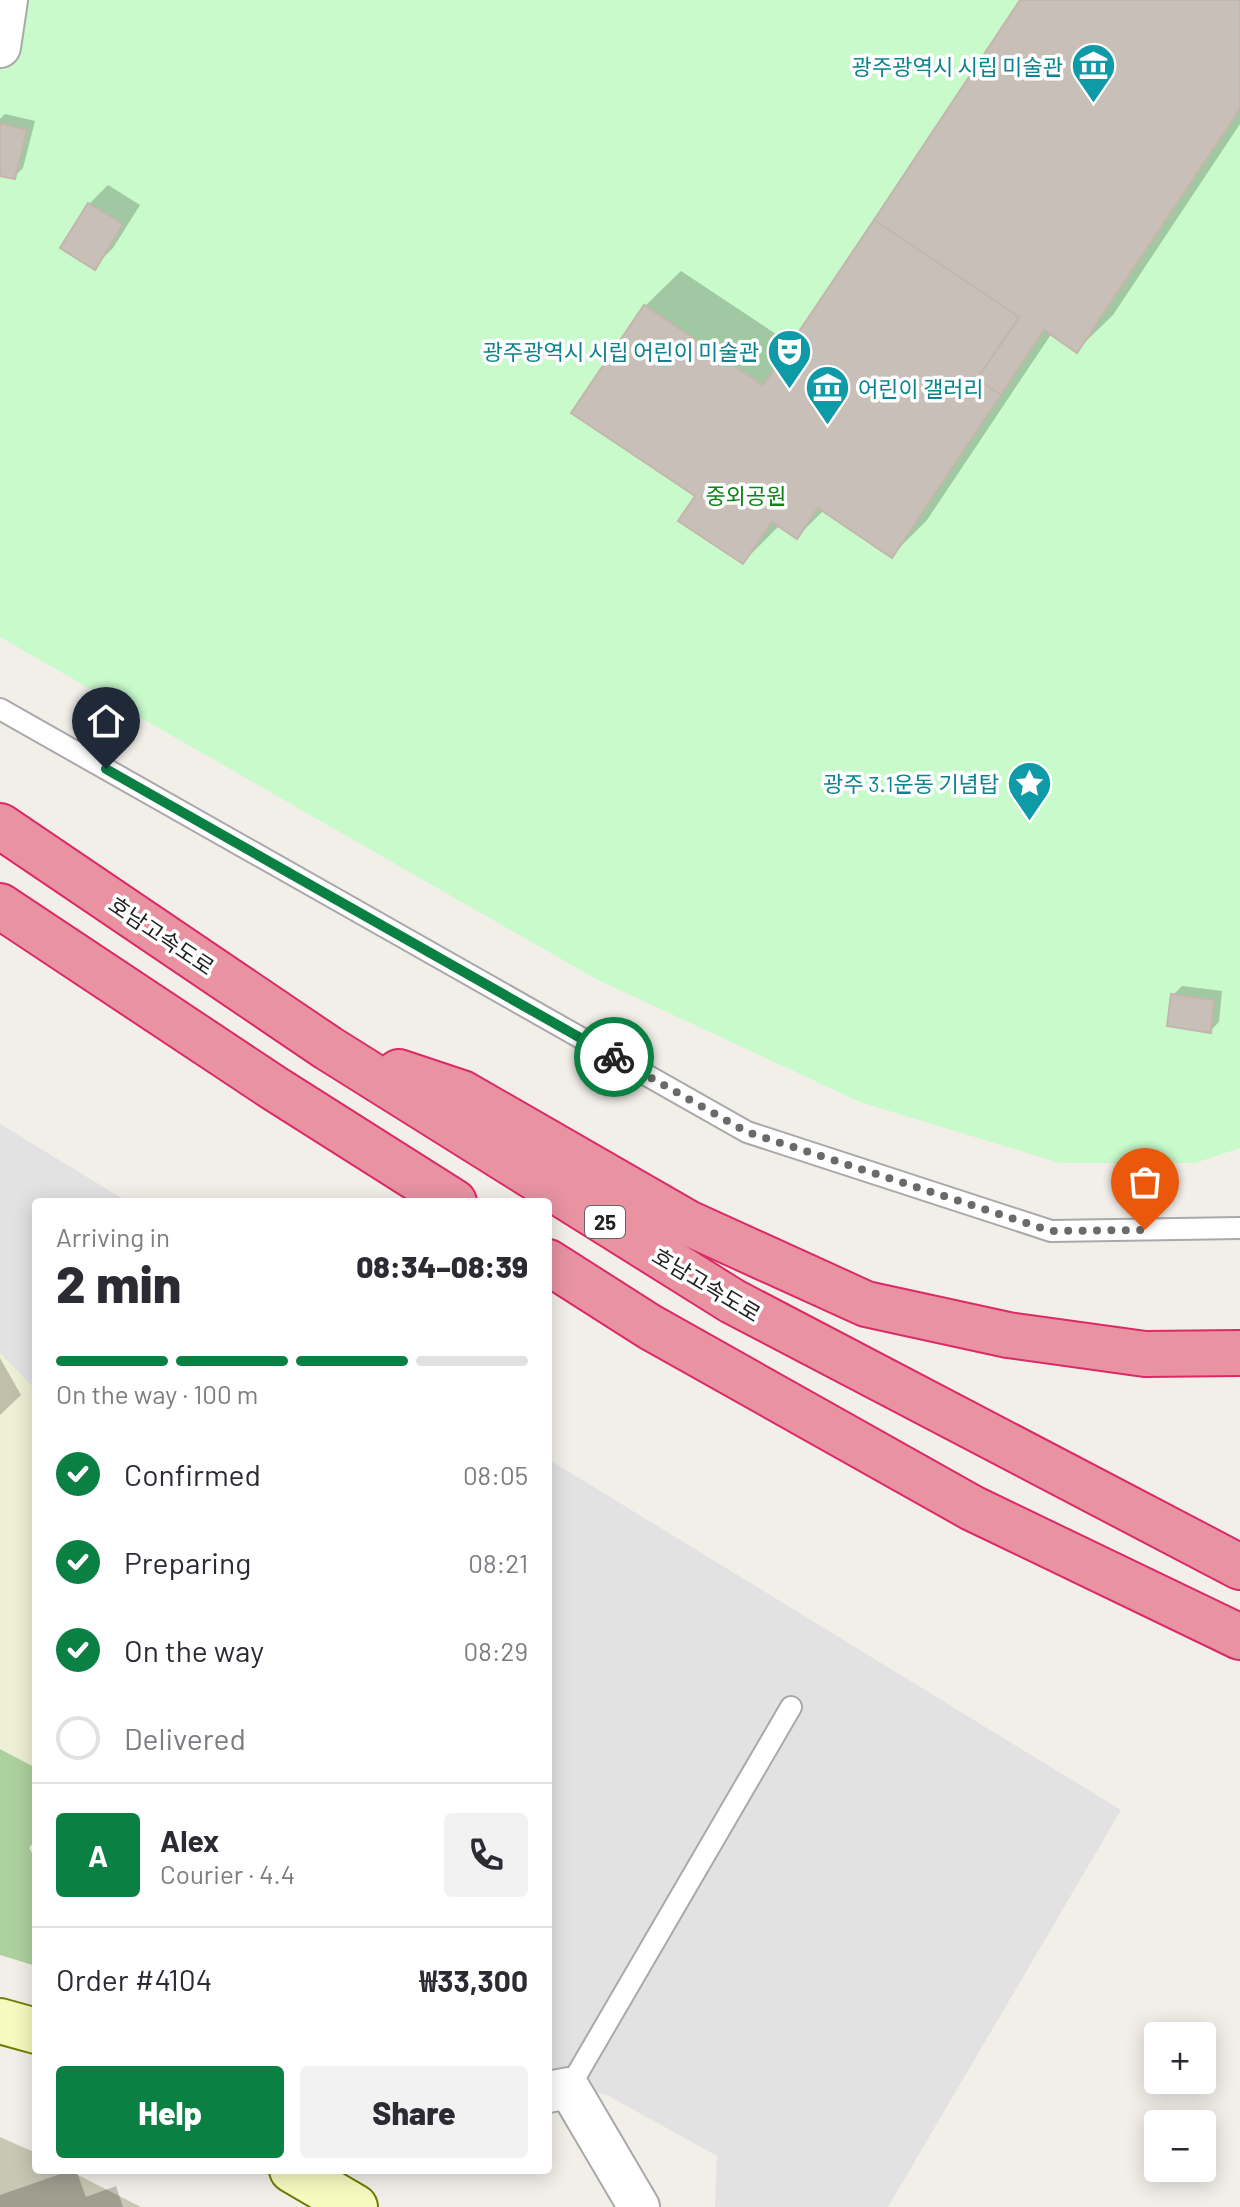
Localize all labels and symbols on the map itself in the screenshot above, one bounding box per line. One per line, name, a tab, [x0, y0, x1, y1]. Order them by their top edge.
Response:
museum icon: 광주광역시 시립 미술관	[1070, 42, 1118, 105]
place label: 광주광역시 시립 미술관	[852, 53, 1063, 79]
theatre icon: 광주광역시 시립 어린이 미술관	[766, 327, 814, 390]
place label: 광주광역시 시립 어린이 미술관	[483, 338, 759, 364]
museum icon: 어린이 갤러리	[803, 364, 851, 427]
place label: 어린이 갤러리	[858, 375, 984, 401]
park label: 중외공원	[706, 482, 786, 508]
pin	[72, 687, 140, 769]
place icon: 광주 3.1운동 기념탑	[1006, 759, 1054, 822]
place label: 광주 3.1운동 기념탑	[823, 770, 999, 796]
street label: 호남고속도로	[104, 890, 220, 980]
courier	[574, 1017, 654, 1097]
pin	[1111, 1148, 1179, 1230]
road number: 25	[585, 1206, 625, 1238]
street label: 호남고속도로	[648, 1242, 766, 1326]

